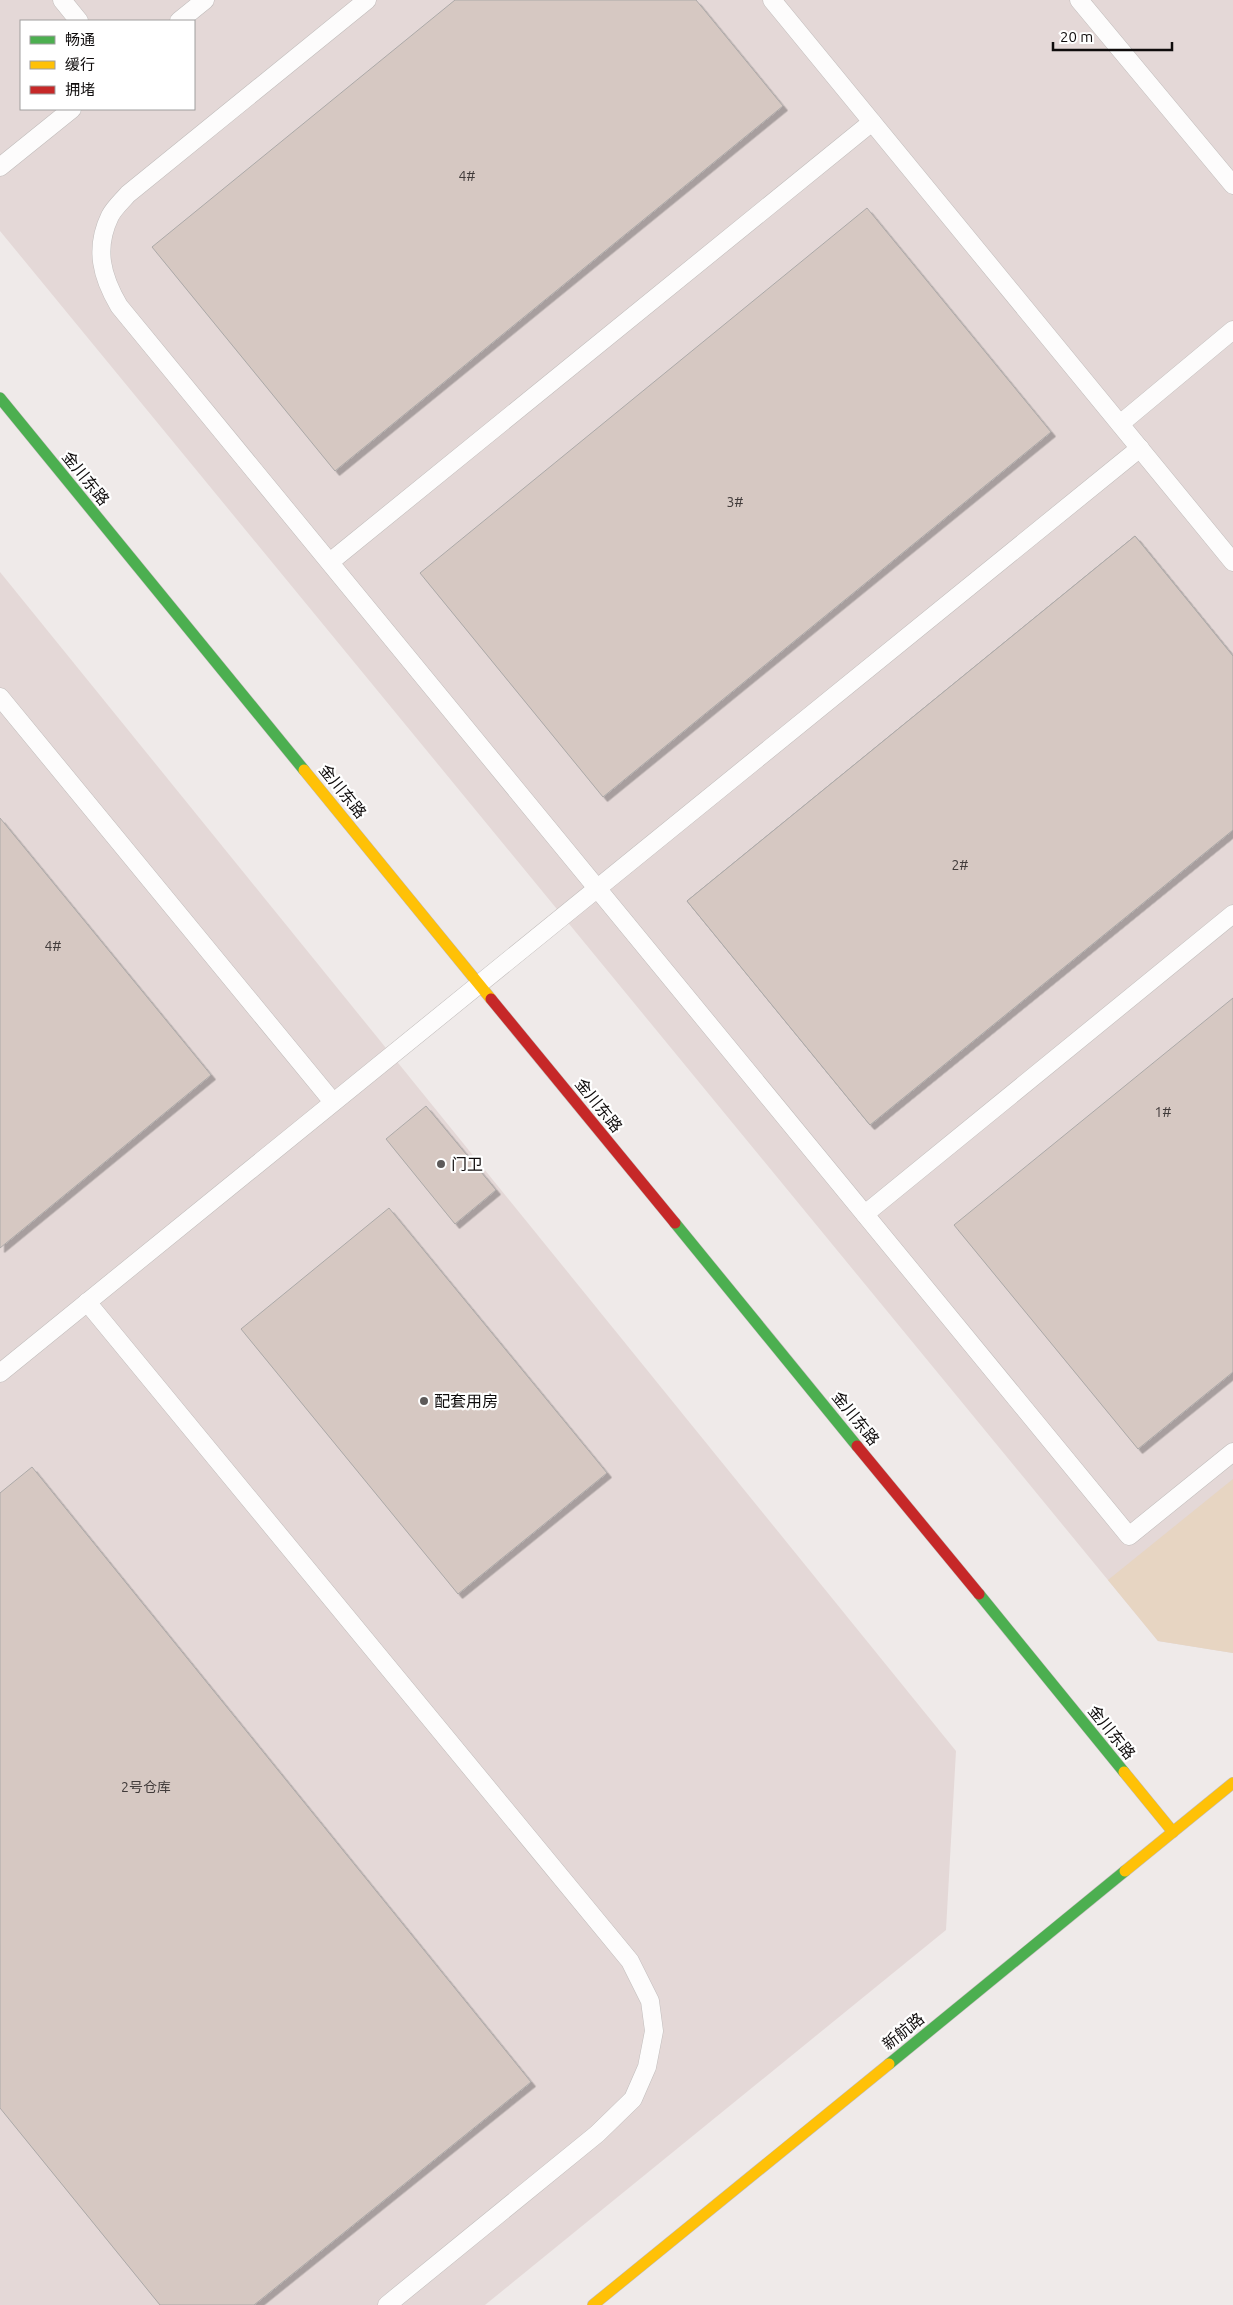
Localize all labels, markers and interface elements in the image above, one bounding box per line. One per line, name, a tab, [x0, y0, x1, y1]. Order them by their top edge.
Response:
legend	[20, 20, 195, 110]
scale bar	[1053, 20, 1172, 52]
text: 20 m	[1060, 28, 1093, 45]
text: 畅通	[65, 31, 95, 48]
text: 缓行	[65, 56, 95, 73]
text: 拥堵	[65, 81, 95, 98]
house number: 4#	[458, 168, 476, 184]
street label: 金川东路	[59, 447, 113, 509]
house number: 3#	[726, 494, 744, 510]
street label: 金川东路	[316, 760, 370, 822]
house number: 2#	[951, 857, 969, 873]
house number: 4#	[44, 938, 62, 954]
street label: 金川东路	[572, 1074, 626, 1136]
house number: 1#	[1154, 1104, 1172, 1120]
place label: 门卫	[451, 1155, 483, 1173]
marker: 门卫	[435, 1158, 447, 1170]
street label: 金川东路	[829, 1387, 883, 1449]
place label: 配套用房	[434, 1392, 498, 1410]
marker: 配套用房	[418, 1395, 430, 1407]
street label: 金川东路	[1085, 1701, 1139, 1763]
house number: 2号仓库	[121, 1779, 171, 1795]
street label: 新航路	[879, 2009, 927, 2053]

